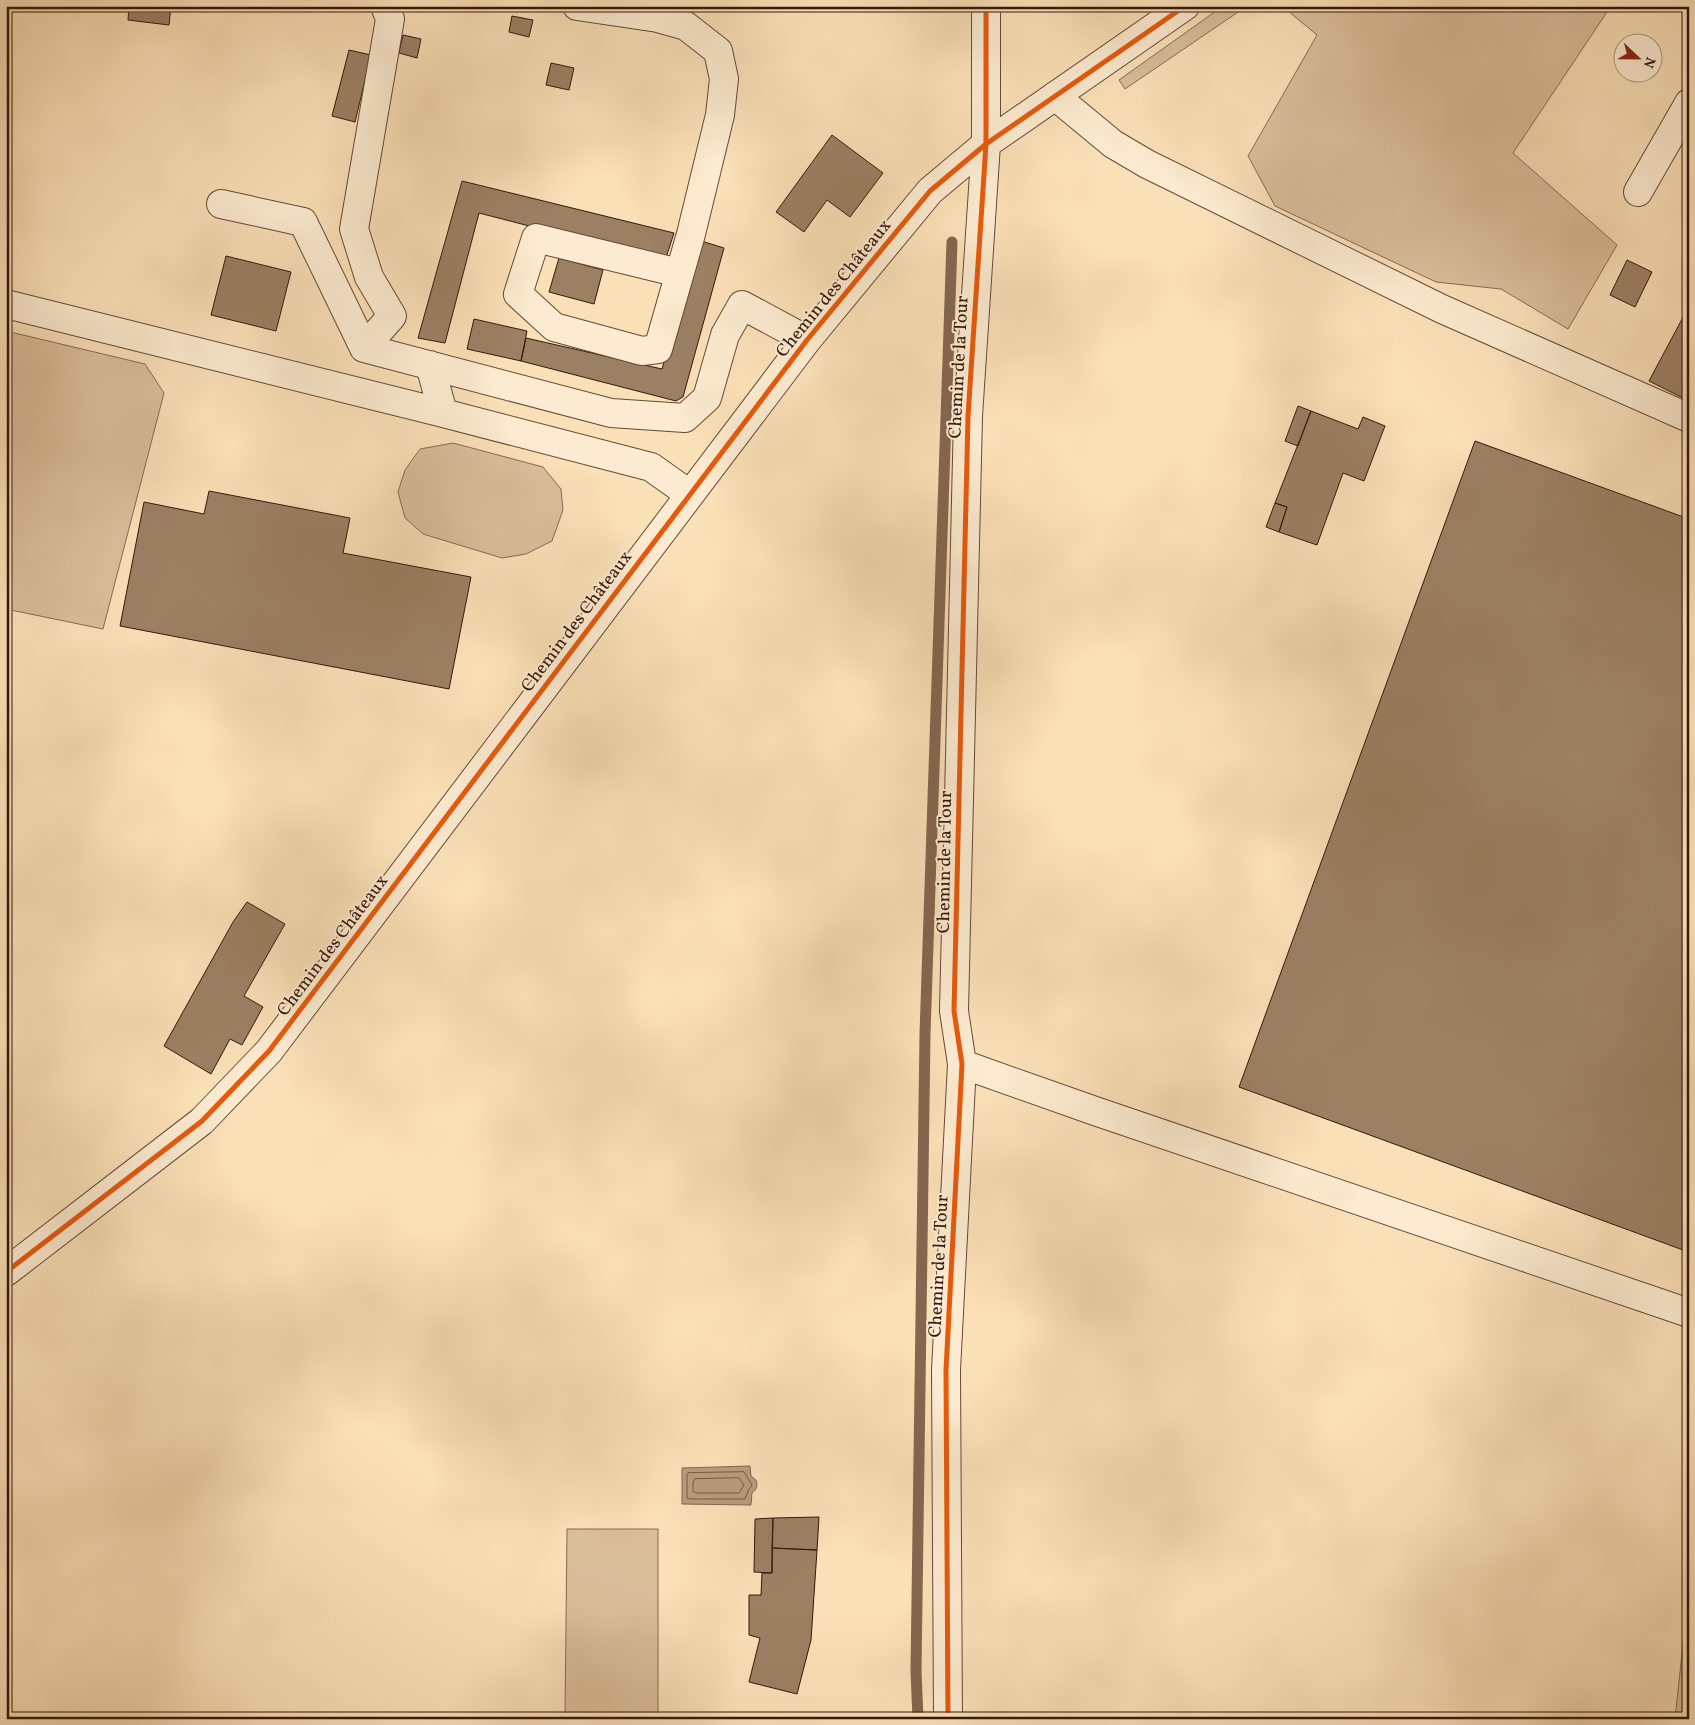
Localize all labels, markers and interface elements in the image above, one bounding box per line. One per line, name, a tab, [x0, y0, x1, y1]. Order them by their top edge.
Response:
north arrow	[1612, 32, 1662, 82]
text: N	[1638, 54, 1659, 71]
street label: Chemin des Châteaux	[771, 215, 898, 363]
street label: Chemin de la Tour	[943, 295, 976, 439]
street label: Chemin des Châteaux	[516, 546, 639, 698]
street label: Chemin de la Tour	[932, 790, 959, 934]
street label: Chemin des Châteaux	[272, 870, 395, 1022]
street label: Chemin de la Tour	[923, 1194, 956, 1338]

